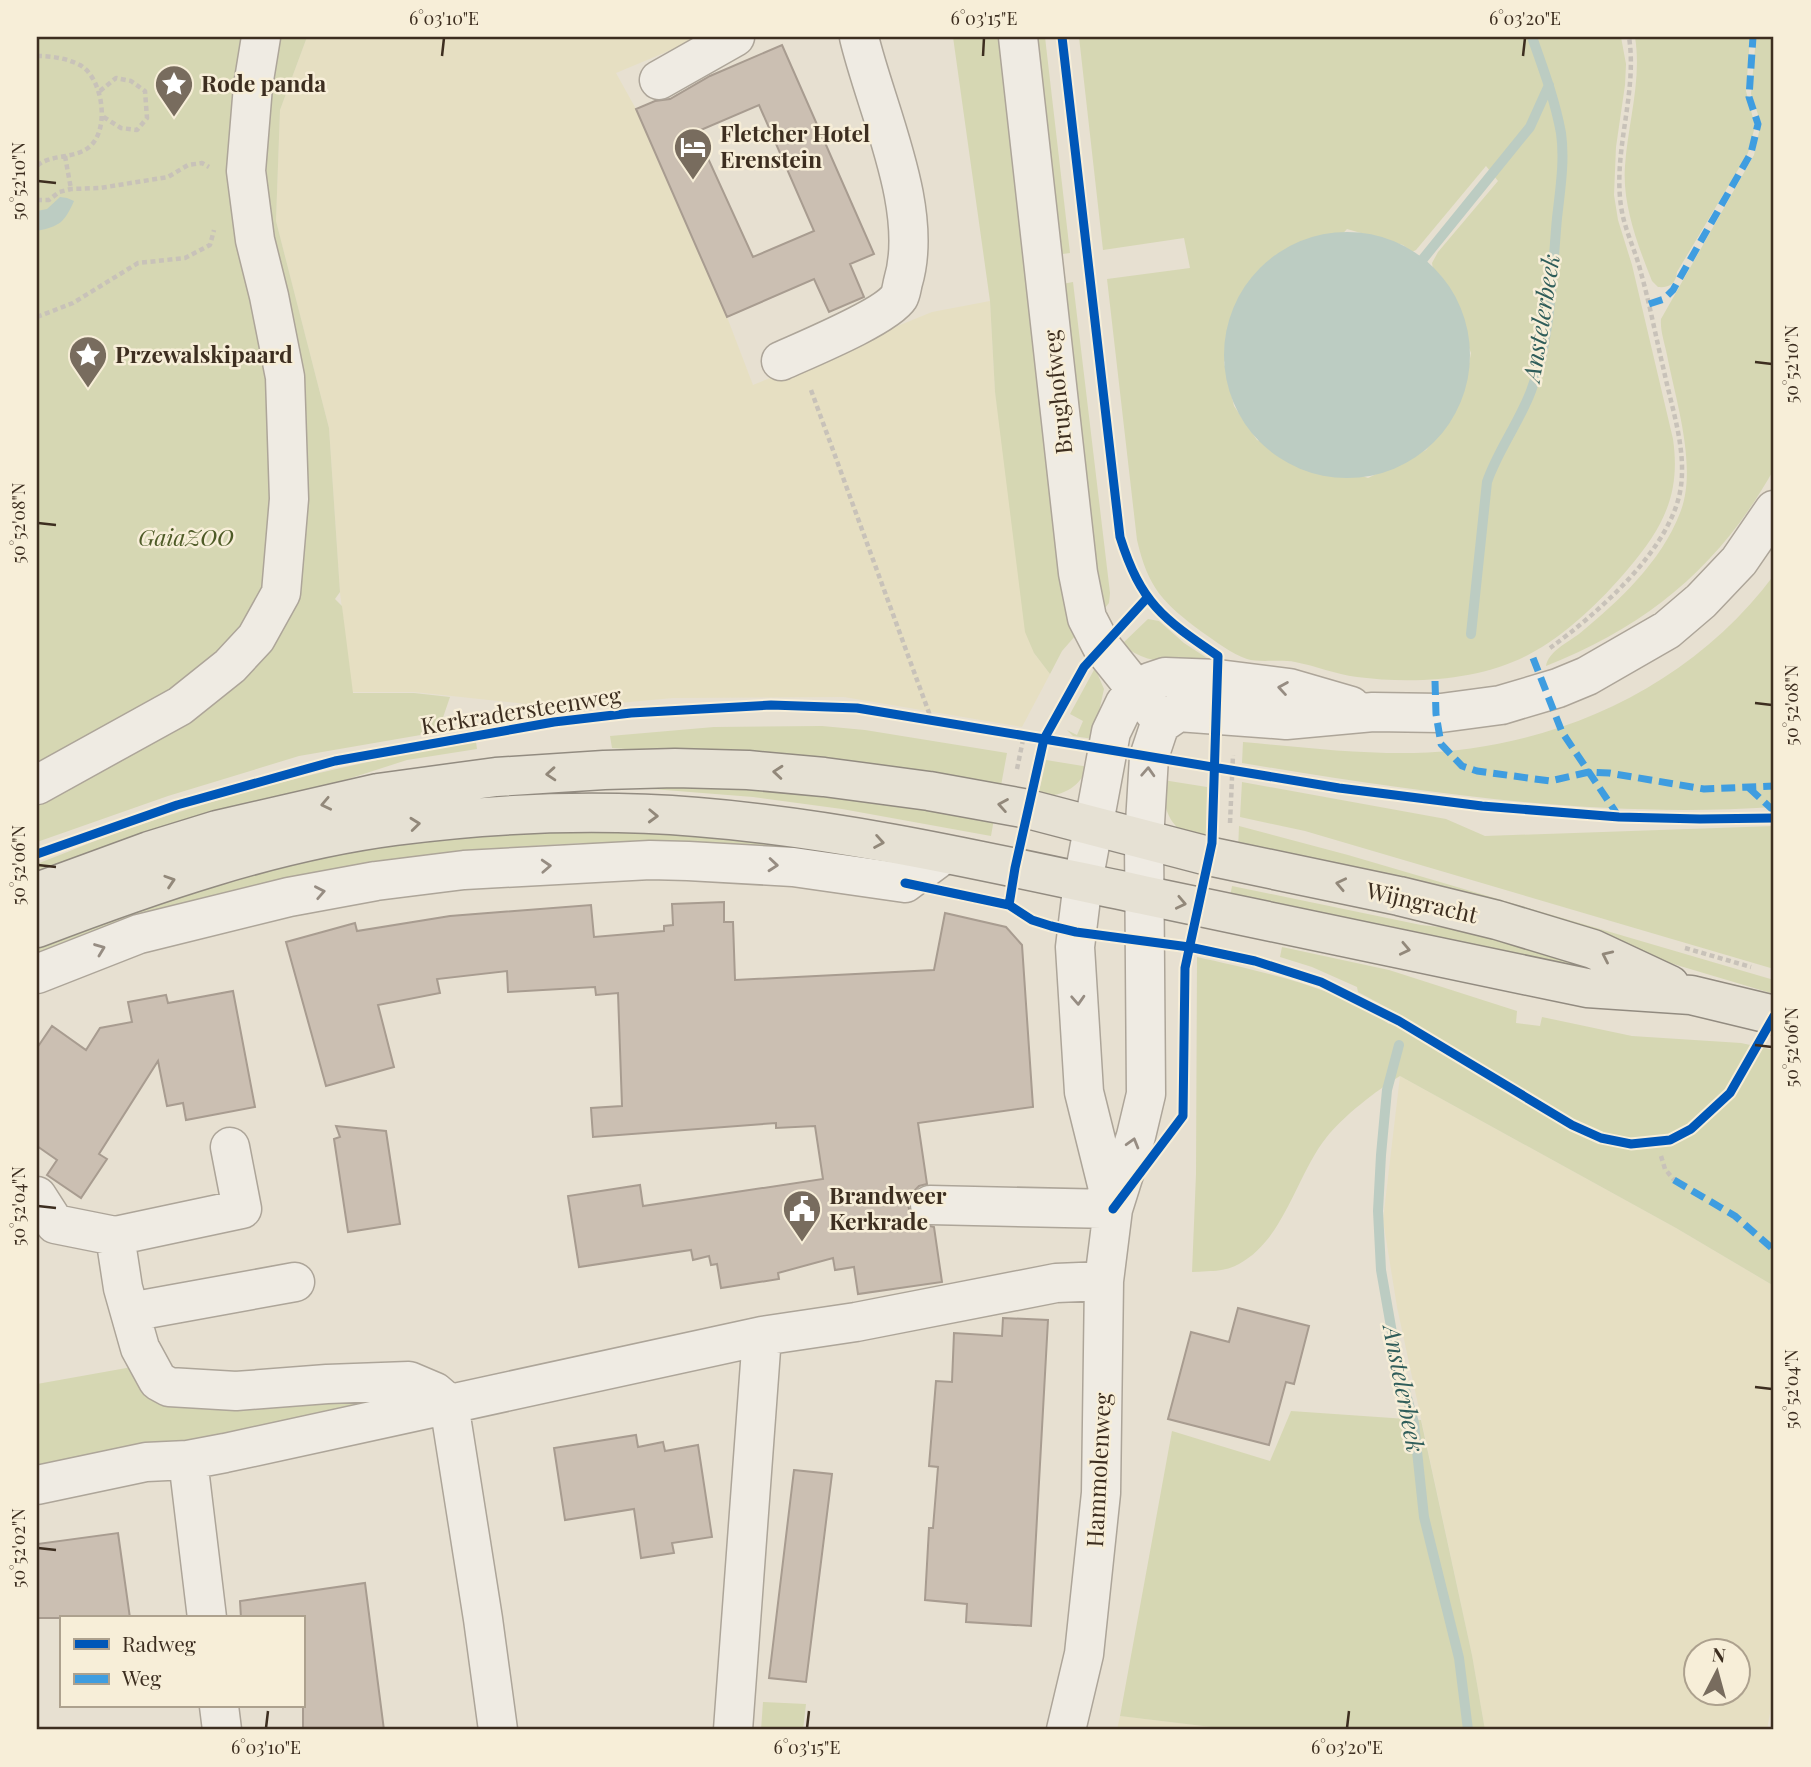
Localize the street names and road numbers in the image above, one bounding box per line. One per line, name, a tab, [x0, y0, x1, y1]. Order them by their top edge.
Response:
street label: Brughofweg	[1035, 328, 1078, 456]
street label: Kerkradersteenweg	[418, 678, 623, 741]
street label: Wijngracht	[1363, 873, 1482, 930]
street label: Hammolenweg	[1078, 1392, 1117, 1548]

